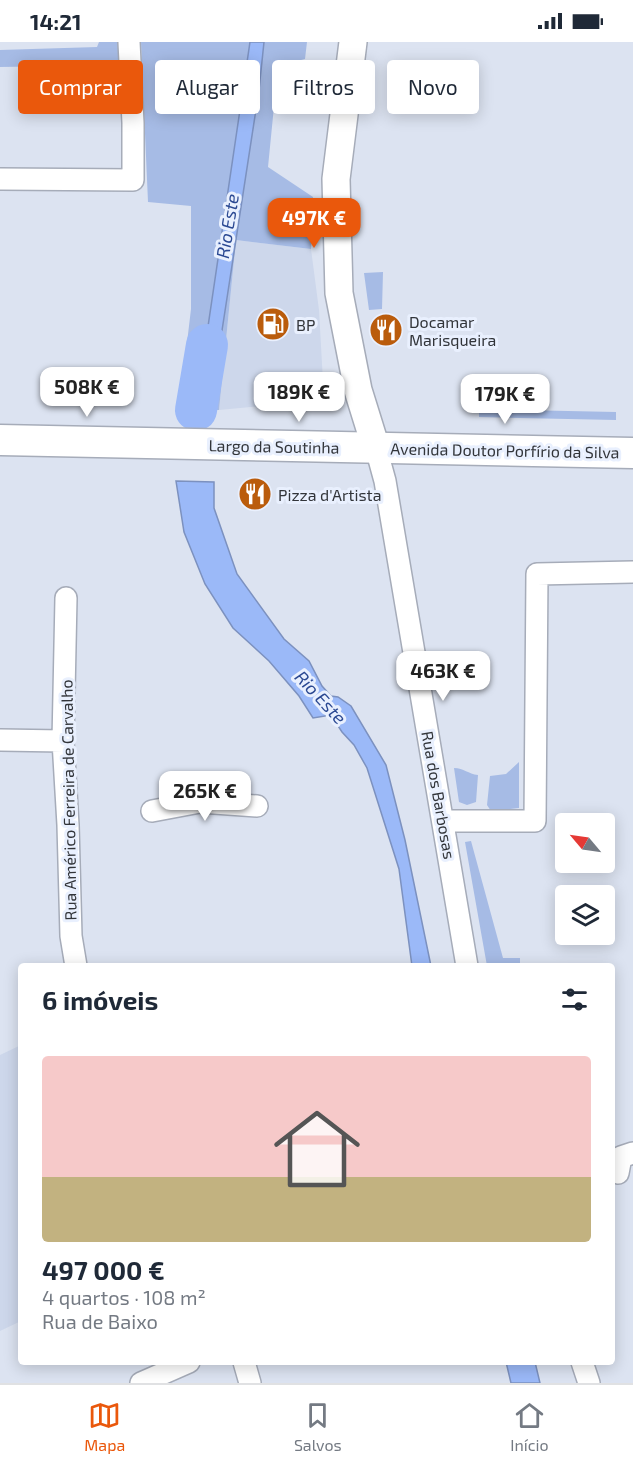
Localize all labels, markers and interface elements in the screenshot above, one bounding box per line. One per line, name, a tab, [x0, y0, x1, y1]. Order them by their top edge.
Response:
text: 14:21	[30, 8, 81, 34]
chip: Comprar	[18, 60, 143, 114]
chip: Alugar	[155, 60, 260, 114]
chip: Filtros	[272, 60, 375, 114]
chip: Novo	[387, 60, 479, 114]
water label: Rio Este	[211, 192, 243, 260]
pin: 497K €	[265, 198, 363, 249]
text: 497K €	[282, 205, 346, 229]
fuel station icon: BP	[255, 306, 291, 342]
restaurant icon: Docamar Marisqueira	[368, 312, 404, 348]
place label: Docamar Marisqueira	[409, 312, 496, 349]
place label: BP	[296, 315, 315, 334]
pin: 508K €	[38, 367, 136, 418]
pin: 189K €	[250, 372, 348, 423]
text: 508K €	[54, 374, 120, 398]
pin: 179K €	[456, 374, 554, 425]
text: 189K €	[268, 379, 330, 403]
text: 179K €	[475, 381, 535, 405]
street label: Largo da Soutinha	[208, 435, 340, 457]
street label: Avenida Doutor Porfírio da Silva	[390, 439, 620, 461]
restaurant icon: Pizza d'Artista	[237, 476, 273, 512]
place label: Pizza d'Artista	[278, 485, 381, 504]
pin: 463K €	[394, 651, 492, 702]
text: 463K €	[410, 658, 476, 682]
water label: Rio Este	[291, 666, 352, 729]
street label: Rua Américo Ferreira de Carvalho	[56, 679, 80, 921]
street label: Rua dos Barbosas	[418, 729, 460, 861]
pin: 265K €	[156, 771, 254, 822]
text: 265K €	[173, 778, 237, 802]
north arrow	[555, 813, 615, 873]
map controls	[555, 813, 615, 945]
button: layers	[555, 885, 615, 945]
icon: filters	[558, 983, 591, 1016]
text: 6 imóveis	[42, 984, 158, 1015]
icon: home	[263, 1095, 371, 1203]
text: 497 000 €	[42, 1254, 165, 1285]
text: 4 quartos · 108 m²	[42, 1285, 206, 1309]
text: Rua de Baixo	[42, 1309, 158, 1333]
tab: Mapa	[84, 1399, 125, 1454]
tab: Salvos	[294, 1399, 342, 1454]
tab: Início	[510, 1399, 549, 1454]

